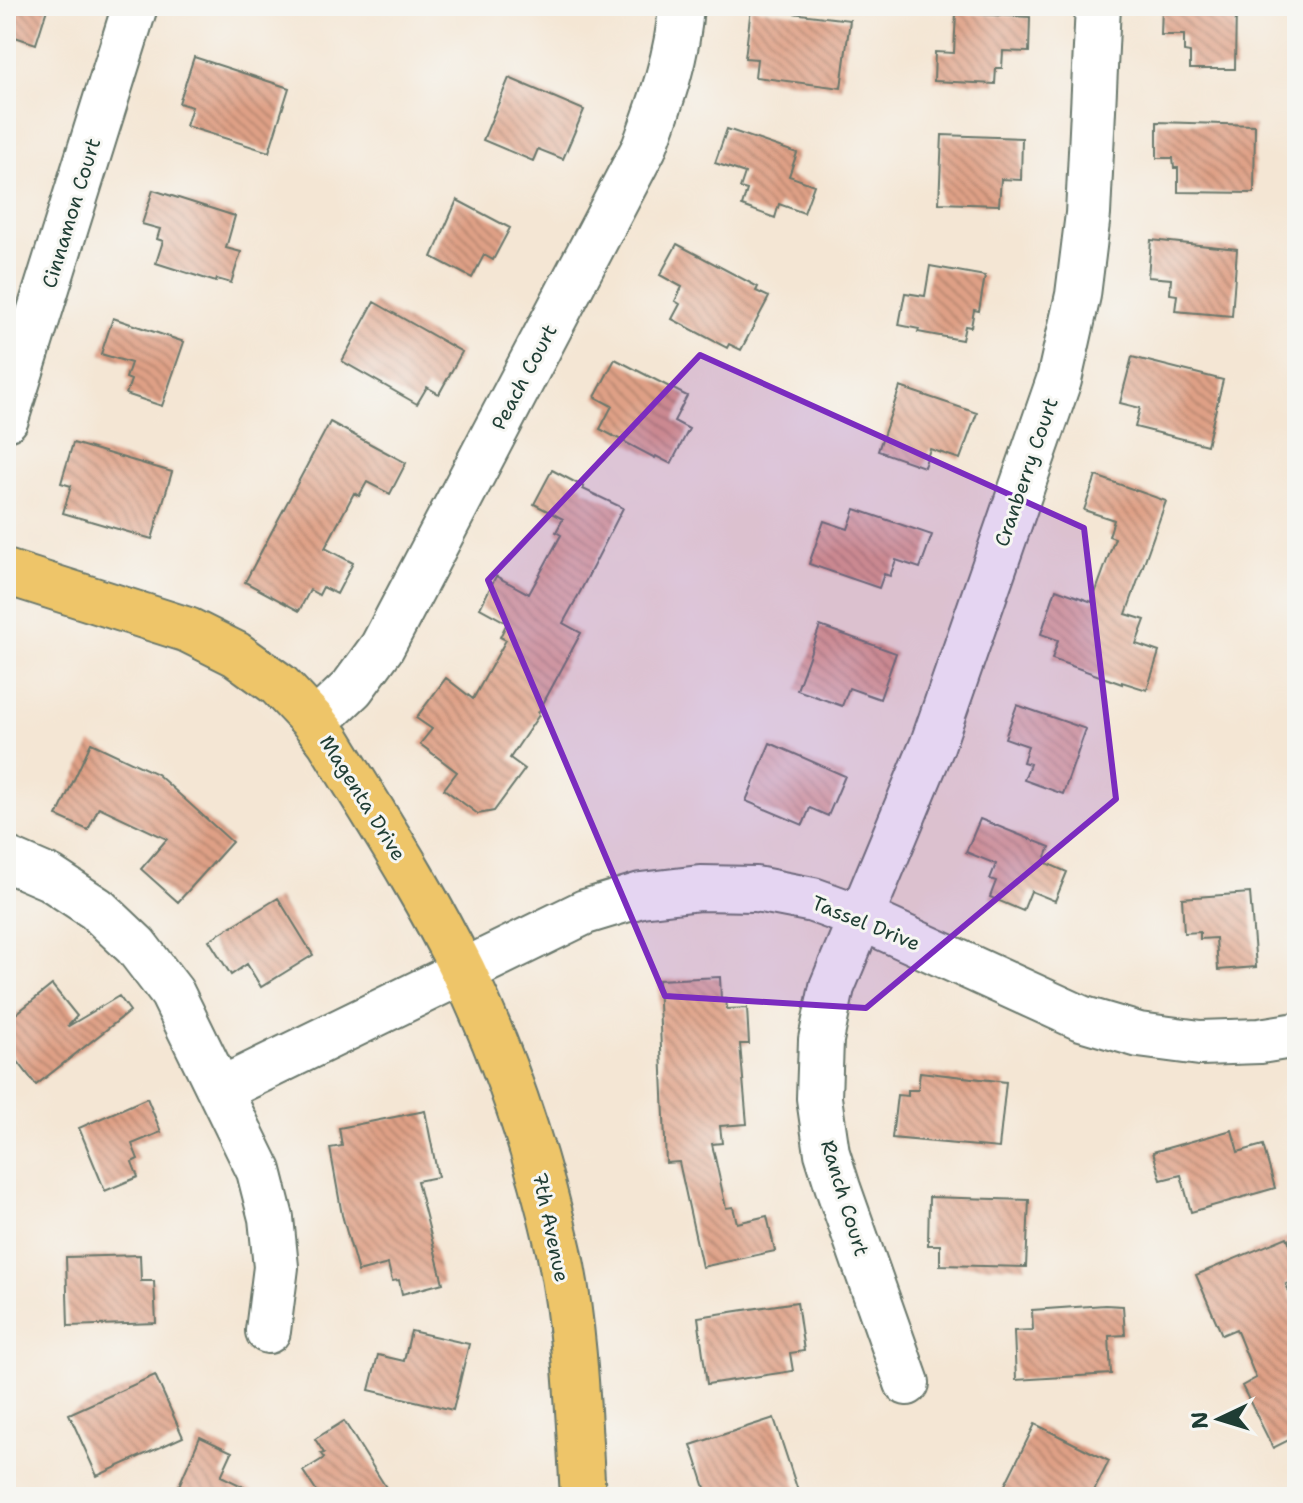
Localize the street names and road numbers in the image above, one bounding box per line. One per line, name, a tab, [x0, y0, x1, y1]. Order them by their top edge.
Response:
street label: Cinnamon Court	[36, 135, 106, 291]
street label: Peach Court	[485, 320, 563, 434]
street label: Cranberry Court	[988, 394, 1064, 550]
street label: Magenta Drive	[314, 730, 412, 866]
street label: Tassel Drive	[808, 890, 924, 956]
street label: Ranch Court	[815, 1137, 875, 1259]
street label: 7th Avenue	[527, 1170, 575, 1284]

